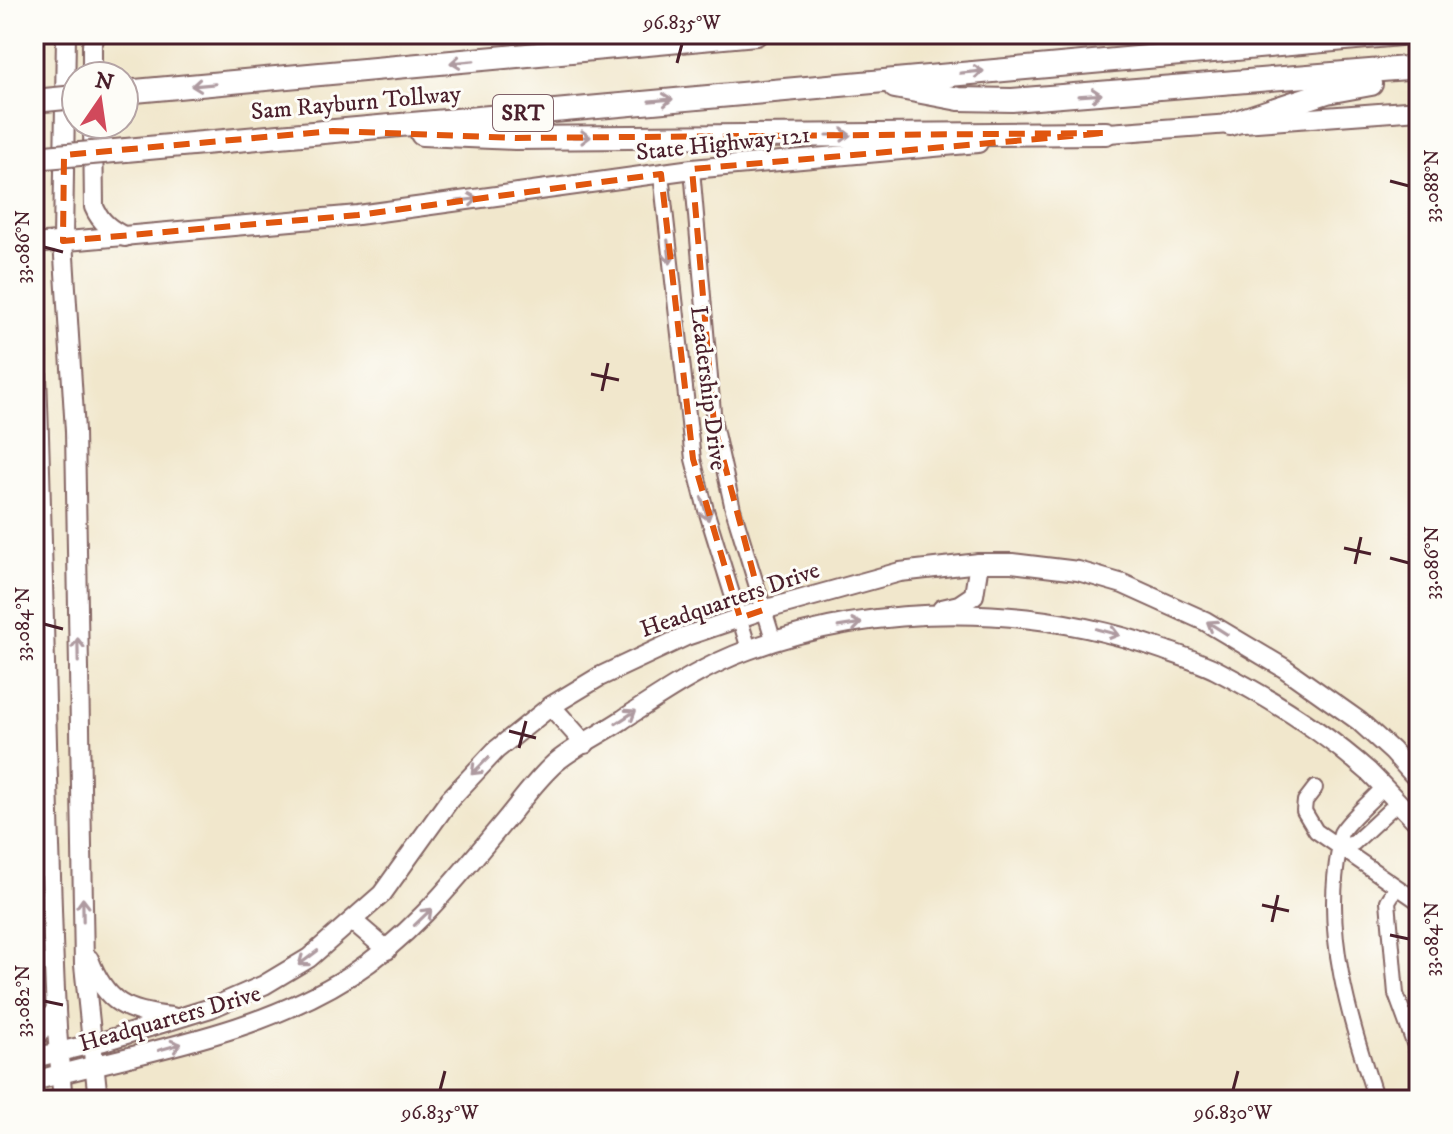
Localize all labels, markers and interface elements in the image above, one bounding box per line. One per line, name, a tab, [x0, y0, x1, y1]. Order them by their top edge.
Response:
text: 96.835°W	[642, 11, 721, 36]
one-way arrow	[449, 54, 476, 69]
north arrow	[60, 60, 140, 140]
one-way arrow	[958, 65, 985, 80]
text: N	[92, 67, 116, 97]
one-way arrow	[190, 78, 217, 93]
street label: Sam Rayburn Tollway	[250, 79, 463, 127]
one-way arrow	[1076, 87, 1103, 102]
one-way arrow	[647, 93, 674, 108]
road number: SRT	[493, 95, 553, 131]
street label: State Highway 121	[634, 120, 812, 168]
one-way arrow	[825, 128, 852, 143]
one-way arrow	[565, 130, 592, 145]
text: 33.088°N	[1420, 149, 1445, 223]
one-way arrow	[454, 192, 479, 207]
text: 33.086°N	[11, 210, 36, 284]
one-way arrow	[662, 238, 677, 265]
street label: Leadership Drive	[683, 304, 733, 472]
one-way arrow	[699, 495, 714, 521]
text: 33.086°N	[1420, 526, 1445, 600]
street label: Headquarters Drive	[636, 555, 824, 645]
text: 33.084°N	[11, 587, 36, 661]
one-way arrow	[837, 617, 863, 632]
one-way arrow	[1206, 620, 1229, 636]
one-way arrow	[1095, 626, 1121, 641]
one-way arrow	[71, 637, 86, 664]
one-way arrow	[615, 709, 637, 726]
one-way arrow	[471, 756, 490, 775]
one-way arrow	[76, 897, 91, 924]
text: 33.084°N	[1420, 902, 1445, 976]
one-way arrow	[412, 908, 432, 927]
one-way arrow	[297, 950, 319, 967]
text: 33.082°N	[11, 964, 36, 1038]
street label: Headquarters Drive	[76, 979, 264, 1059]
one-way arrow	[157, 1039, 183, 1054]
text: 96.835°W	[400, 1101, 479, 1126]
text: 96.830°W	[1193, 1101, 1273, 1126]

